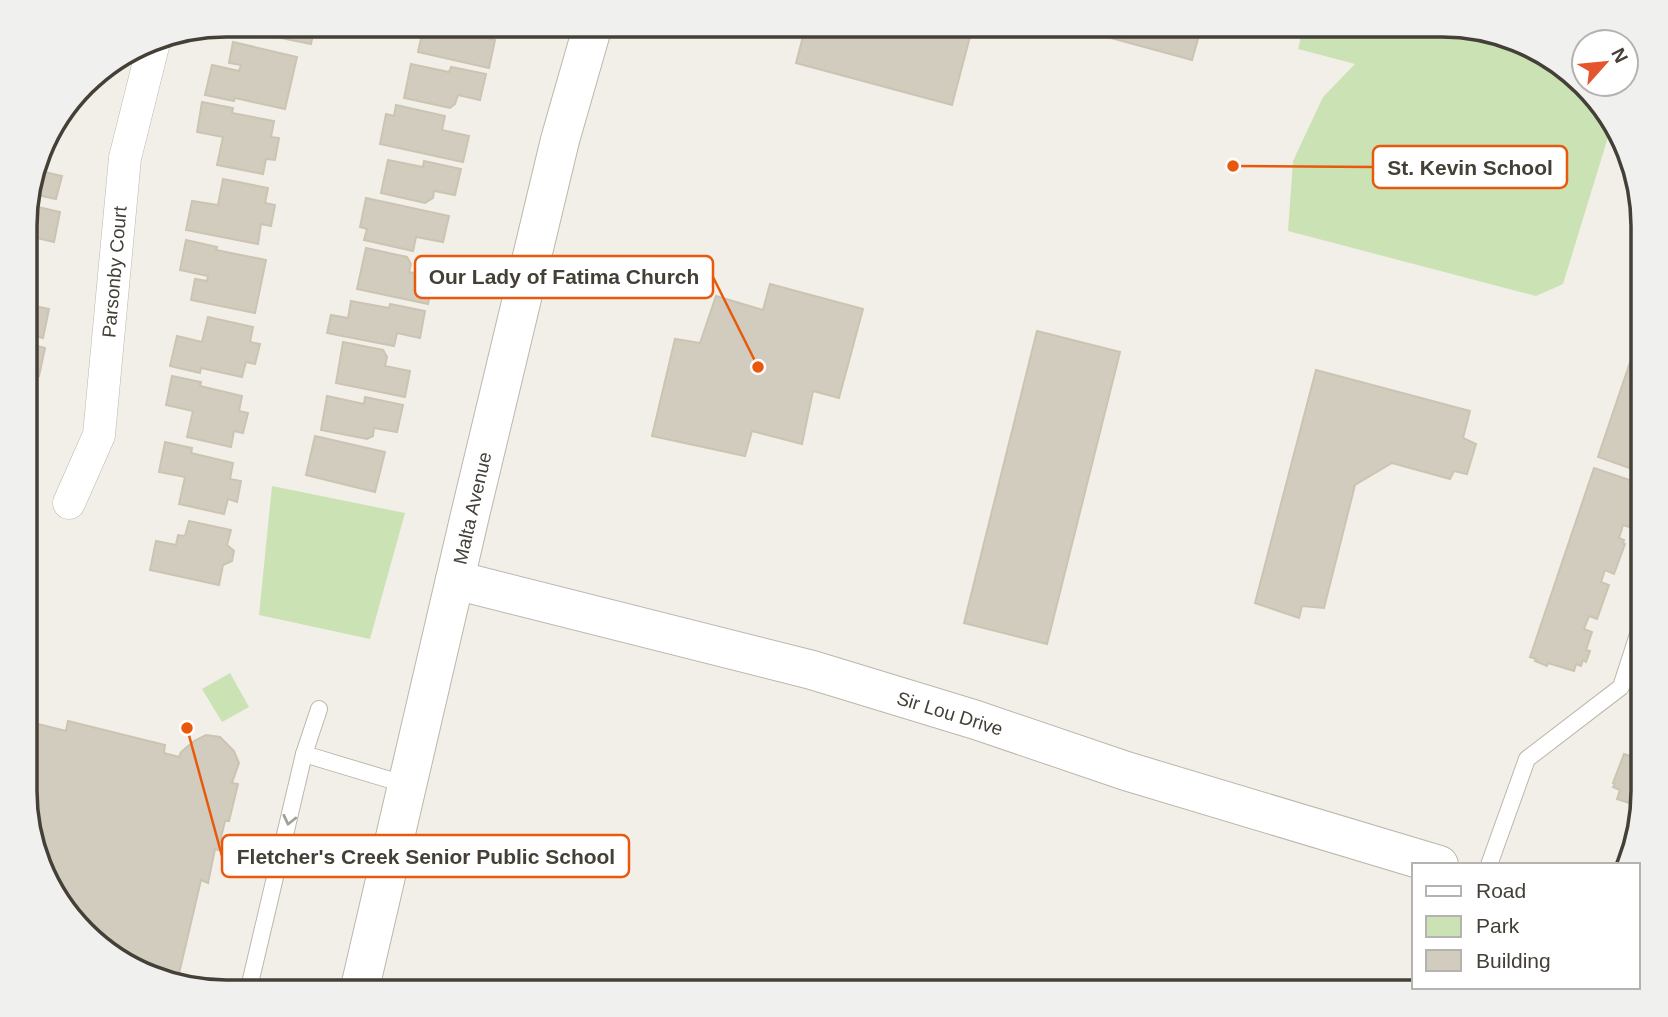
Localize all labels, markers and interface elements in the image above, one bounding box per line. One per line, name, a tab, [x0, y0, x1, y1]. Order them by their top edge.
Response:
north arrow	[1570, 28, 1640, 98]
text: N	[1607, 45, 1632, 66]
callout: St. Kevin School	[1373, 146, 1567, 188]
text: St. Kevin School	[1387, 156, 1553, 179]
street label: Parsonby Court	[98, 205, 131, 339]
callout: Our Lady of Fatima Church	[415, 256, 713, 298]
text: Our Lady of Fatima Church	[429, 265, 699, 288]
street label: Malta Avenue	[449, 450, 496, 566]
street label: Sir Lou Drive	[894, 687, 1005, 740]
one-way arrow	[282, 814, 297, 826]
callout: Fletcher's Creek Senior Public School	[222, 835, 629, 877]
text: Fletcher's Creek Senior Public School	[237, 845, 615, 868]
legend	[1412, 863, 1640, 989]
text: Road	[1476, 879, 1526, 902]
text: Park	[1476, 914, 1520, 937]
text: Building	[1476, 949, 1551, 972]

